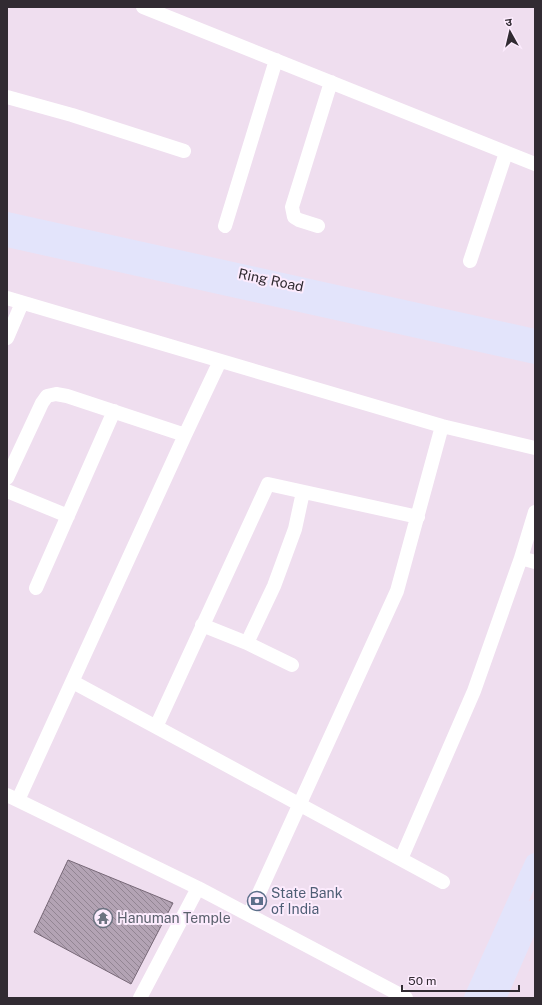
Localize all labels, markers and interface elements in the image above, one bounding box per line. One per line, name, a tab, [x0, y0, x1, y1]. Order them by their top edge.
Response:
north arrow	[490, 12, 530, 52]
text: उ	[505, 16, 513, 28]
street label: Ring Road	[237, 265, 305, 295]
place label: State Bank of India	[271, 885, 343, 917]
bank icon: State Bank of India	[246, 890, 268, 912]
temple icon: Hanuman Temple	[92, 907, 114, 929]
place label: Hanuman Temple	[117, 910, 231, 926]
scale bar	[402, 967, 519, 993]
text: 50 m	[408, 974, 436, 988]

